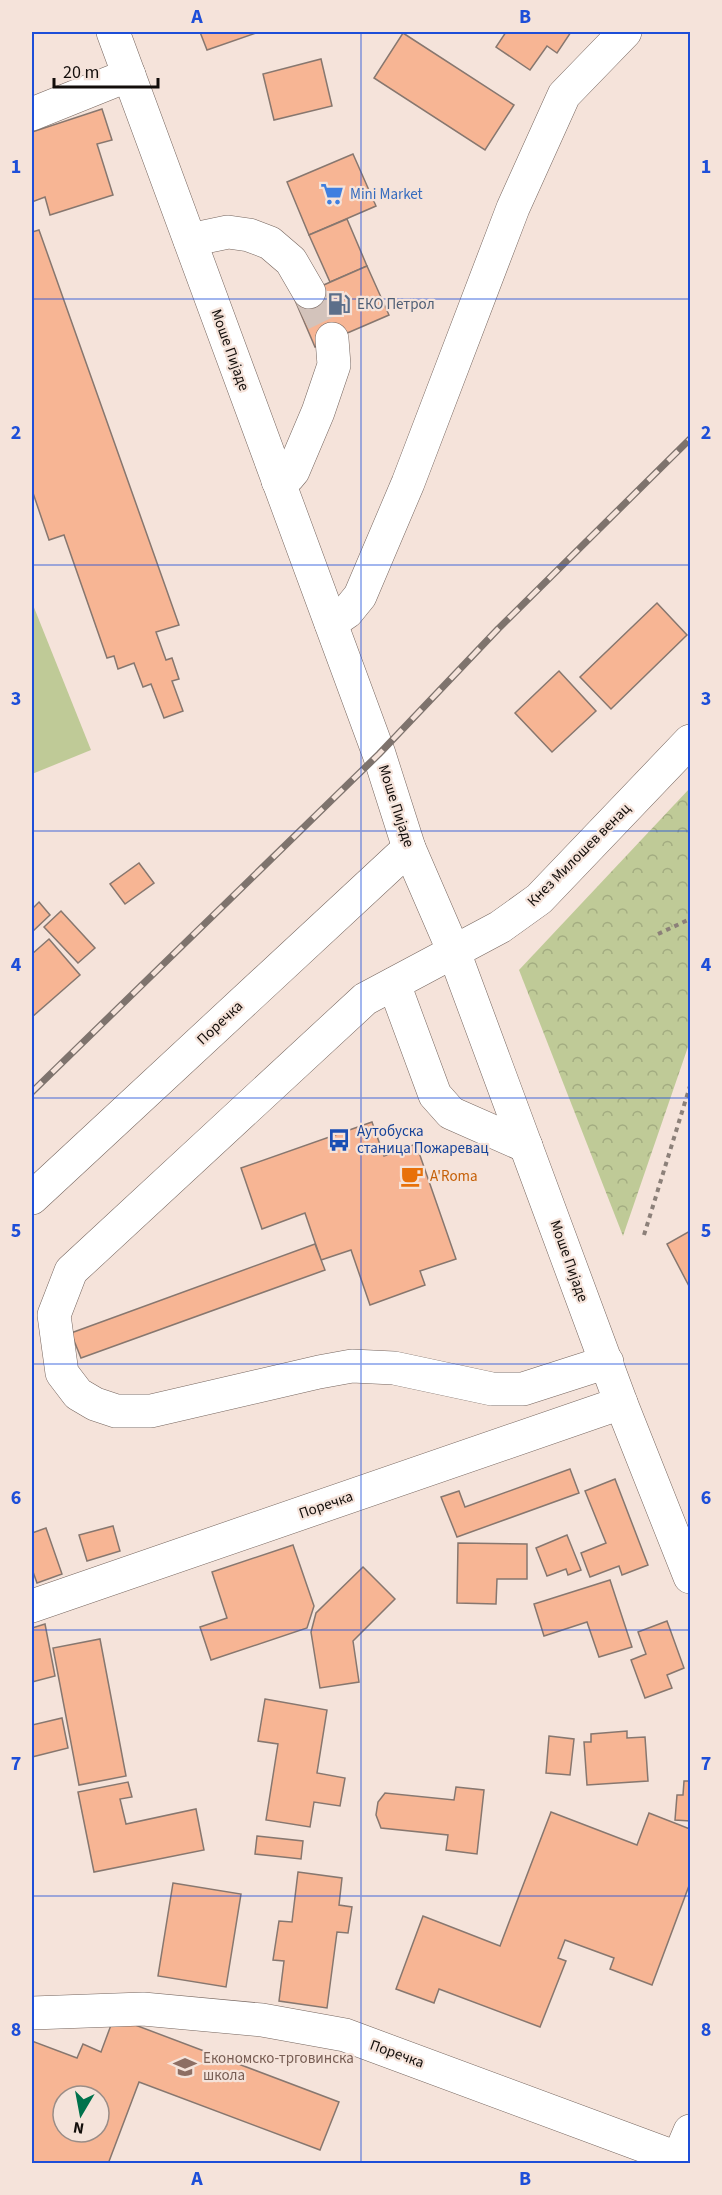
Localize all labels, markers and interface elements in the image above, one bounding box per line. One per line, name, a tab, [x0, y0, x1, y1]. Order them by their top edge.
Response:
text: A	[190, 3, 203, 31]
text: B	[519, 3, 531, 31]
scale bar	[54, 51, 158, 89]
text: 20 m	[63, 60, 99, 85]
text: 1	[11, 153, 21, 181]
text: 1	[701, 153, 711, 181]
supermarket icon: Mini Market	[319, 181, 345, 207]
place label: Mini Market	[350, 184, 423, 205]
fuel station icon: ЕКО Петрол	[326, 291, 352, 317]
place label: ЕКО Петрол	[357, 294, 435, 315]
street label: Моше Пијаде	[206, 306, 254, 394]
text: 2	[11, 419, 21, 447]
text: 2	[701, 419, 711, 447]
text: 3	[11, 685, 21, 713]
text: 3	[701, 685, 711, 713]
street label: Моше Пијаде	[373, 762, 419, 850]
street label: Кнез Милошев венац	[523, 798, 636, 911]
text: 4	[11, 951, 22, 979]
text: 4	[701, 951, 712, 979]
street label: Поречка	[192, 996, 248, 1050]
place label: Аутобуска станица Пожаревац	[357, 1121, 489, 1159]
bus stop icon: Аутобуска станица Пожаревац	[326, 1127, 352, 1153]
cafe icon: A'Roma	[399, 1163, 425, 1189]
place label: A'Roma	[430, 1166, 478, 1187]
text: 5	[11, 1217, 21, 1245]
street label: Моше Пијаде	[545, 1217, 593, 1305]
text: 5	[701, 1217, 711, 1245]
text: 6	[11, 1484, 21, 1512]
text: 6	[701, 1484, 711, 1512]
street label: Поречка	[296, 1486, 356, 1524]
text: 7	[11, 1750, 21, 1778]
text: 7	[701, 1750, 711, 1778]
text: 8	[11, 2016, 21, 2044]
text: 8	[701, 2016, 711, 2044]
street label: Поречка	[367, 2035, 427, 2073]
place label: Економско-трговинска школа	[203, 2048, 354, 2086]
school or university icon: Економско-трговинска школа	[172, 2054, 198, 2080]
north arrow	[51, 2084, 111, 2144]
text: N	[71, 2116, 86, 2140]
text: A	[190, 2165, 203, 2193]
text: B	[519, 2165, 531, 2193]

